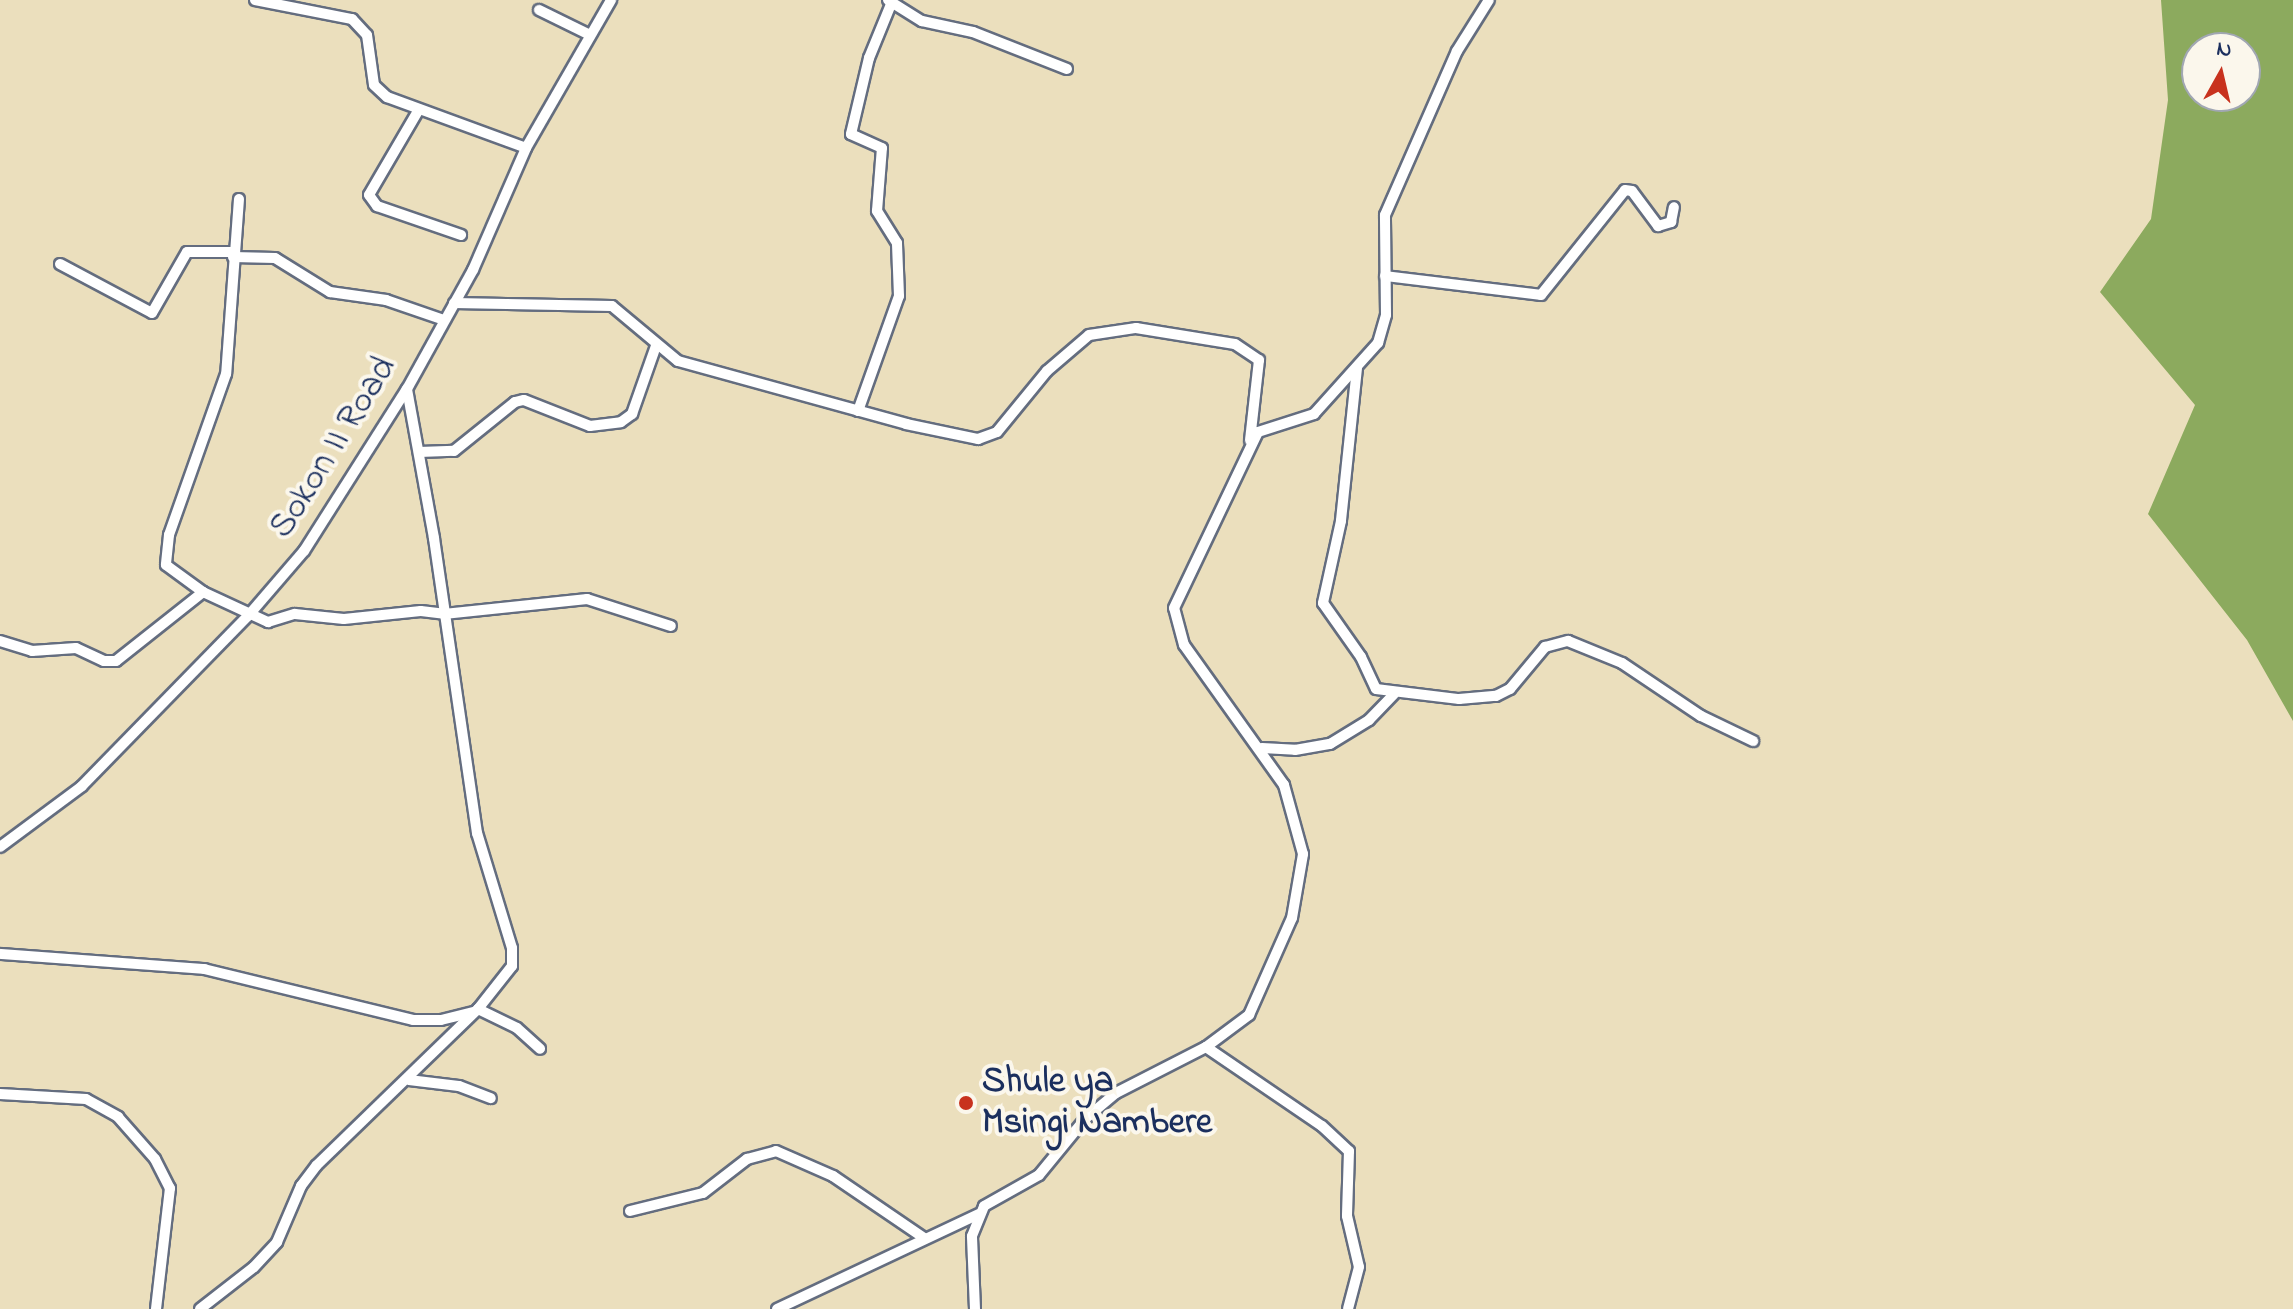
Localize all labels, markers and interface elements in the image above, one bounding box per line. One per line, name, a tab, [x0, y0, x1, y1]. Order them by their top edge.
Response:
north arrow	[2181, 32, 2261, 112]
text: N	[2214, 33, 2234, 67]
street label: Sokon II Road	[261, 349, 407, 547]
place label: Shule ya Msingi Nambere	[982, 1060, 1212, 1145]
marker: Shule ya Msingi Nambere	[957, 1094, 975, 1112]

